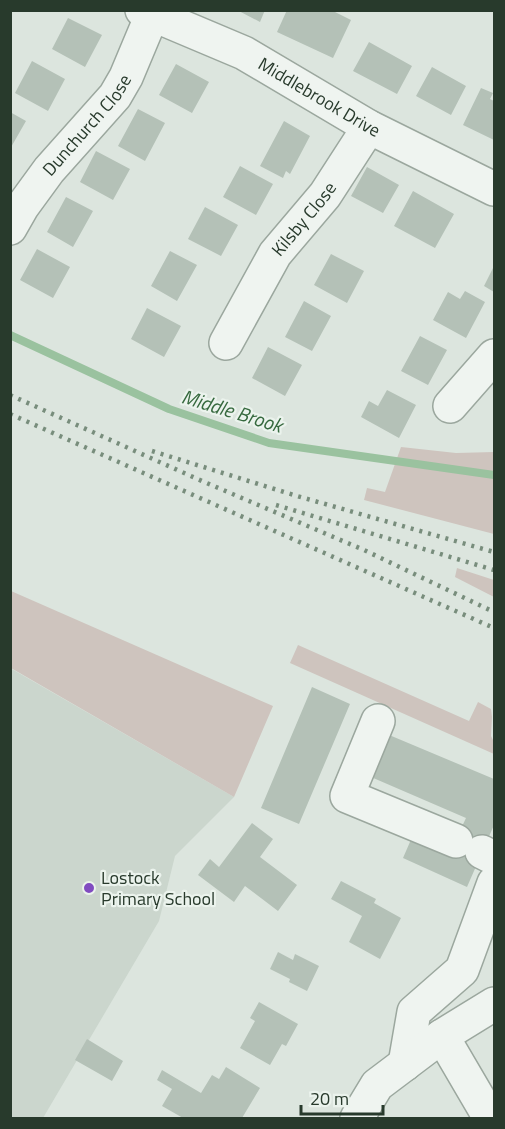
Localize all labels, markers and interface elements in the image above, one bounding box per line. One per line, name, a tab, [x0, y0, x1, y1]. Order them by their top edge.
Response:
street label: Middlebrook Drive	[253, 50, 385, 144]
street label: Dunchurch Close	[36, 69, 138, 182]
street label: Kilsby Close	[265, 177, 343, 262]
water label: Middle Brook	[178, 381, 288, 441]
place label: Lostock Primary School	[101, 864, 215, 912]
marker: Lostock Primary School	[82, 881, 96, 895]
scale bar	[301, 1078, 384, 1116]
text: 20 m	[310, 1085, 349, 1112]

